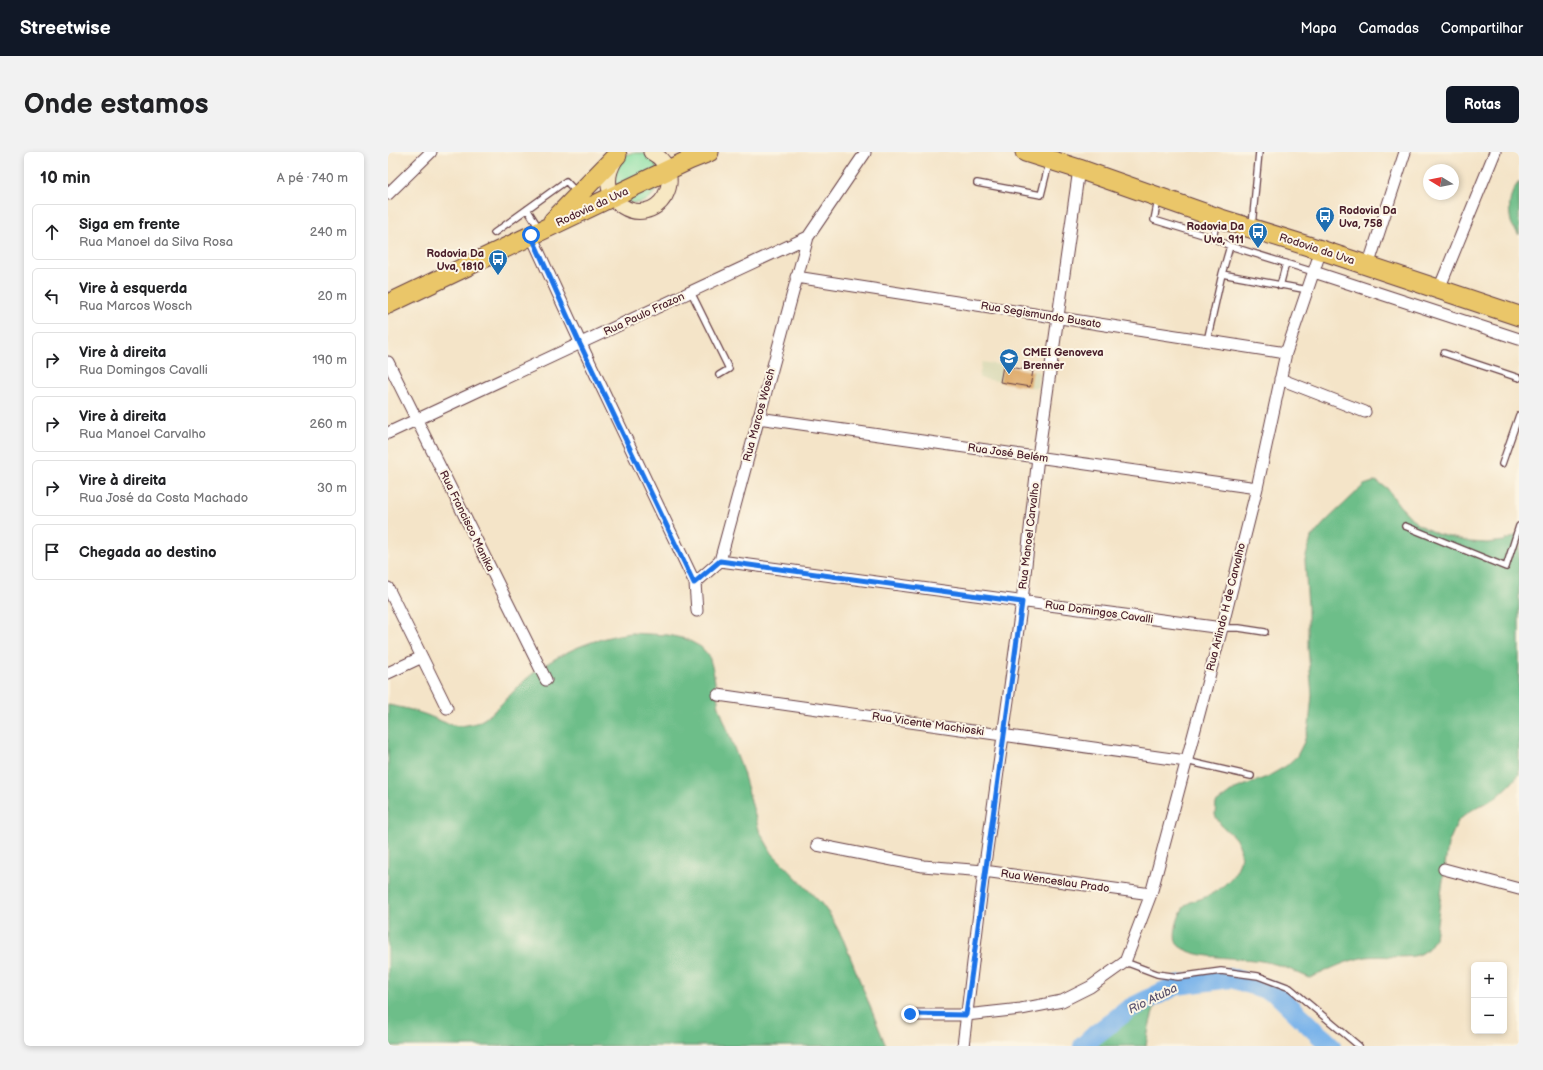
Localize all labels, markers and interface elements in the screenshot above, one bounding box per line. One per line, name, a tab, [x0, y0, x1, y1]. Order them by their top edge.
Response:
text: Streetwise	[20, 17, 111, 40]
text: Mapa	[1301, 20, 1337, 37]
text: Camadas	[1359, 20, 1419, 37]
text: Compartilhar	[1441, 20, 1523, 37]
button: Rotas	[1446, 86, 1519, 123]
text: Onde estamos	[24, 88, 209, 121]
north arrow	[1423, 164, 1459, 200]
text: 10 min	[40, 168, 91, 188]
text: A pé · 740 m	[277, 170, 348, 186]
street label: Rodovia da Uva	[554, 185, 630, 229]
place label: Rodovia Da Uva, 758	[1339, 204, 1397, 230]
bus stop icon: Rodovia Da Uva, 758	[1314, 205, 1336, 233]
text: Siga em frente	[79, 215, 180, 234]
place label: Rodovia Da Uva, 911	[1187, 220, 1244, 246]
icon: ahead	[41, 221, 63, 243]
bus stop icon: Rodovia Da Uva, 911	[1247, 221, 1269, 249]
text: 240 m	[310, 224, 347, 240]
route start	[522, 226, 540, 244]
street label: Rodovia da Uva	[1278, 231, 1356, 267]
text: Rua Manoel da Silva Rosa	[79, 234, 233, 250]
place label: Rodovia Da Uva, 1810	[427, 247, 484, 273]
bus stop icon: Rodovia Da Uva, 1810	[487, 248, 509, 276]
text: Vire à esquerda	[79, 279, 187, 298]
icon: left	[41, 285, 63, 307]
text: 20 m	[317, 288, 347, 304]
street label: Rua Paulo Frazon	[602, 290, 686, 338]
text: Rua Marcos Wosch	[79, 298, 192, 314]
street label: Rua Segismundo Busato	[980, 299, 1102, 331]
text: Vire à direita	[79, 343, 166, 362]
place label: CMEI Genoveva Brenner	[1023, 346, 1103, 372]
school or university icon: CMEI Genoveva Brenner	[998, 347, 1020, 375]
icon: right	[41, 349, 63, 371]
text: 190 m	[313, 352, 347, 368]
text: Rua Domingos Cavalli	[79, 362, 208, 378]
street label: Rua Marcos Wosch	[740, 367, 778, 463]
text: Vire à direita	[79, 407, 166, 426]
icon: right	[41, 413, 63, 435]
text: 260 m	[309, 416, 347, 432]
text: Rua Manoel Carvalho	[79, 426, 206, 442]
street label: Rua José Belém	[967, 441, 1049, 465]
street label: Rua Francisco Manika	[437, 468, 497, 574]
text: Vire à direita	[79, 471, 166, 490]
icon: right	[41, 477, 63, 499]
text: 30 m	[317, 480, 347, 496]
street label: Rua Manoel Carvalho	[1016, 482, 1042, 590]
text: Rua José da Costa Machado	[79, 490, 248, 506]
icon: arrive	[41, 541, 63, 563]
street label: Rua Arlindo H de Carvalho	[1204, 542, 1248, 672]
text: Chegada ao destino	[79, 543, 217, 562]
street label: Rua Domingos Cavalli	[1044, 598, 1154, 626]
street label: Rua Vicente Machioski	[871, 710, 985, 738]
street label: Rua Wenceslau Prado	[1000, 867, 1110, 895]
map controls	[1471, 962, 1507, 1034]
button: +	[1471, 962, 1507, 998]
water label: Rio Atuba	[1126, 981, 1180, 1017]
button: −	[1471, 998, 1507, 1034]
route end	[901, 1005, 919, 1023]

